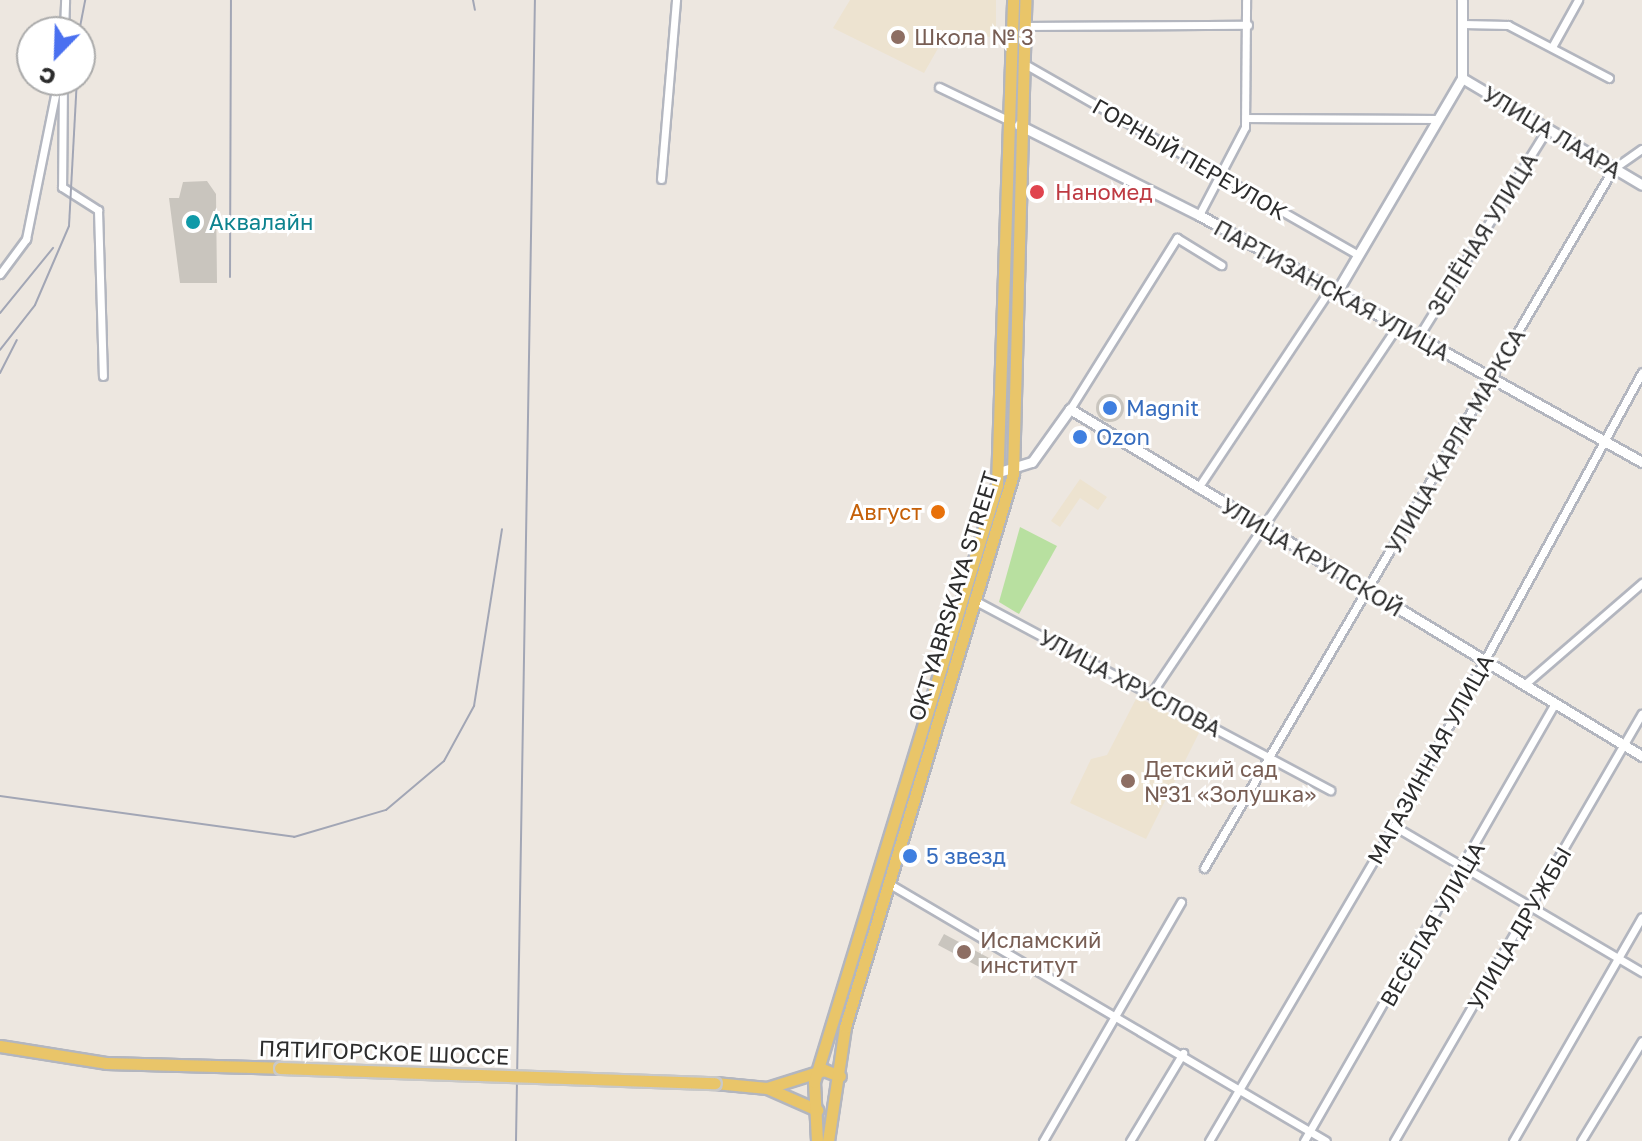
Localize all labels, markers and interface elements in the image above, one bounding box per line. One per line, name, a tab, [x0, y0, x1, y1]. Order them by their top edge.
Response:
north arrow	[16, 16, 96, 96]
place label: Школа № 3	[914, 24, 1034, 50]
marker: Школа № 3	[889, 28, 907, 46]
text: С	[35, 61, 60, 92]
street label: УЛИЦА ЛААРА	[1478, 80, 1626, 184]
street label: ГОРНЫЙ ПЕРЕУЛОК	[1088, 93, 1292, 225]
street label: ЗЕЛЁНАЯ УЛИЦА	[1421, 148, 1543, 320]
place label: Наномед	[1055, 179, 1152, 205]
marker: Наномед	[1026, 181, 1048, 203]
place label: Аквалайн	[209, 209, 313, 235]
marker: Аквалайн	[184, 213, 202, 231]
street label: ПАРТИЗАНСКАЯ УЛИЦА	[1210, 214, 1454, 366]
street label: УЛИЦА КАРЛА МАРКСА	[1380, 324, 1530, 558]
place label: Magnit	[1126, 395, 1199, 421]
marker: Magnit	[1101, 399, 1119, 417]
place label: Ozon	[1096, 424, 1150, 450]
marker: Ozon	[1071, 428, 1089, 446]
street label: OKTYABRSKAYA STREET	[902, 468, 1004, 724]
street label: УЛИЦА КРУПСКОЙ	[1216, 492, 1408, 622]
place label: Август	[850, 499, 922, 525]
marker: Август	[929, 503, 947, 521]
street label: УЛИЦА ХРУСЛОВА	[1034, 624, 1226, 742]
street label: МАГАЗИННАЯ УЛИЦА	[1361, 650, 1499, 868]
place label: Детский сад №31 «Золушка»	[1144, 755, 1316, 806]
marker: Детский сад №31 «Золушка»	[1119, 772, 1137, 790]
street label: ВЕСЁЛАЯ УЛИЦА	[1374, 837, 1490, 1011]
street label: УЛИЦА ДРУЖБЫ	[1462, 842, 1576, 1014]
place label: 5 звезд	[926, 843, 1006, 869]
marker: 5 звезд	[901, 847, 919, 865]
place label: Исламский институт	[980, 926, 1101, 978]
marker: Исламский институт	[955, 943, 973, 961]
street label: ПЯТИГОРСКОЕ ШОССЕ	[258, 1034, 510, 1070]

